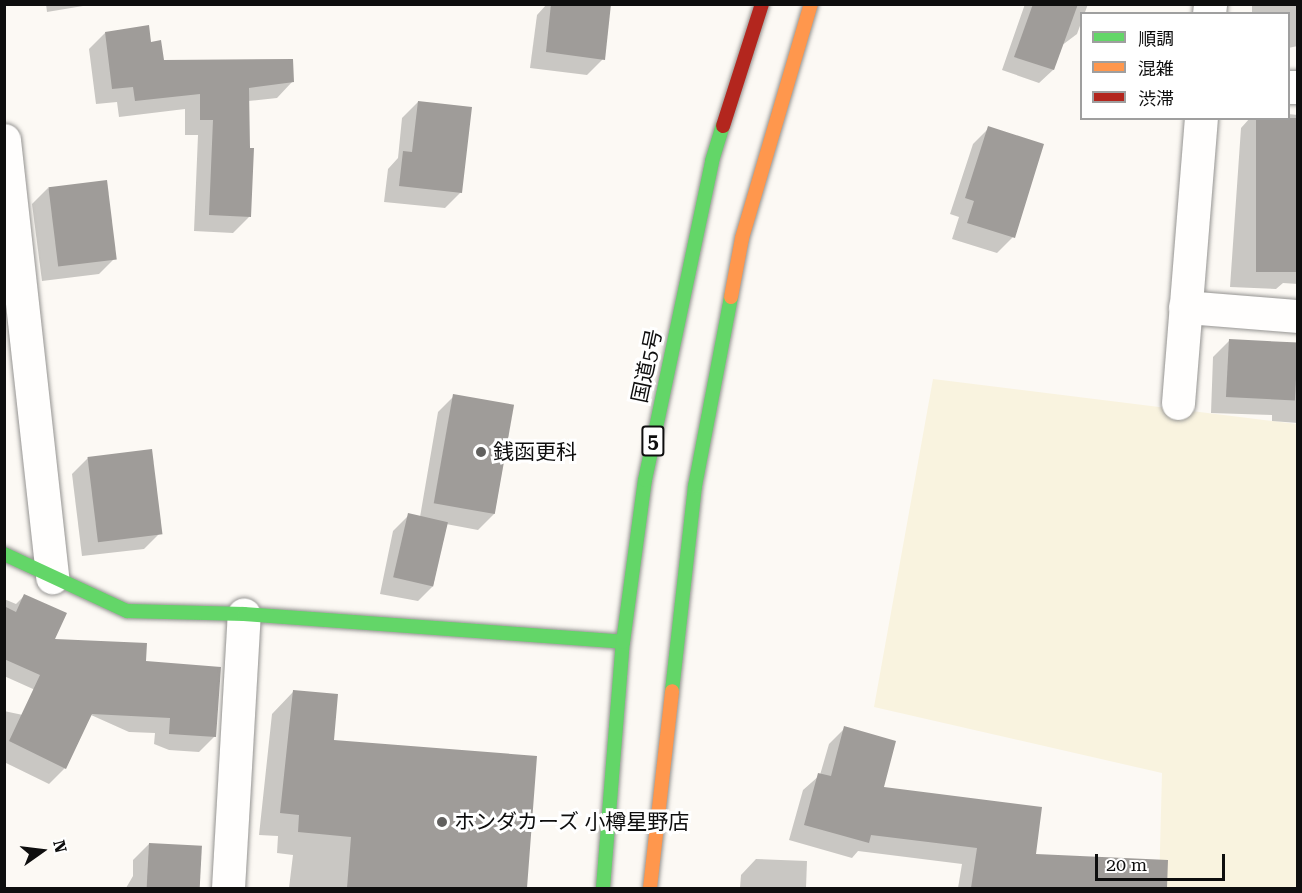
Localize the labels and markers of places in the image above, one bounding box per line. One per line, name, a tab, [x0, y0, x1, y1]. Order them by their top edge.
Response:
place label: 銭函更科	[493, 439, 577, 465]
marker: 銭函更科	[474, 445, 488, 459]
place label: ホンダカーズ 小樽星野店	[454, 809, 690, 835]
marker: ホンダカーズ 小樽星野店	[435, 815, 449, 829]

